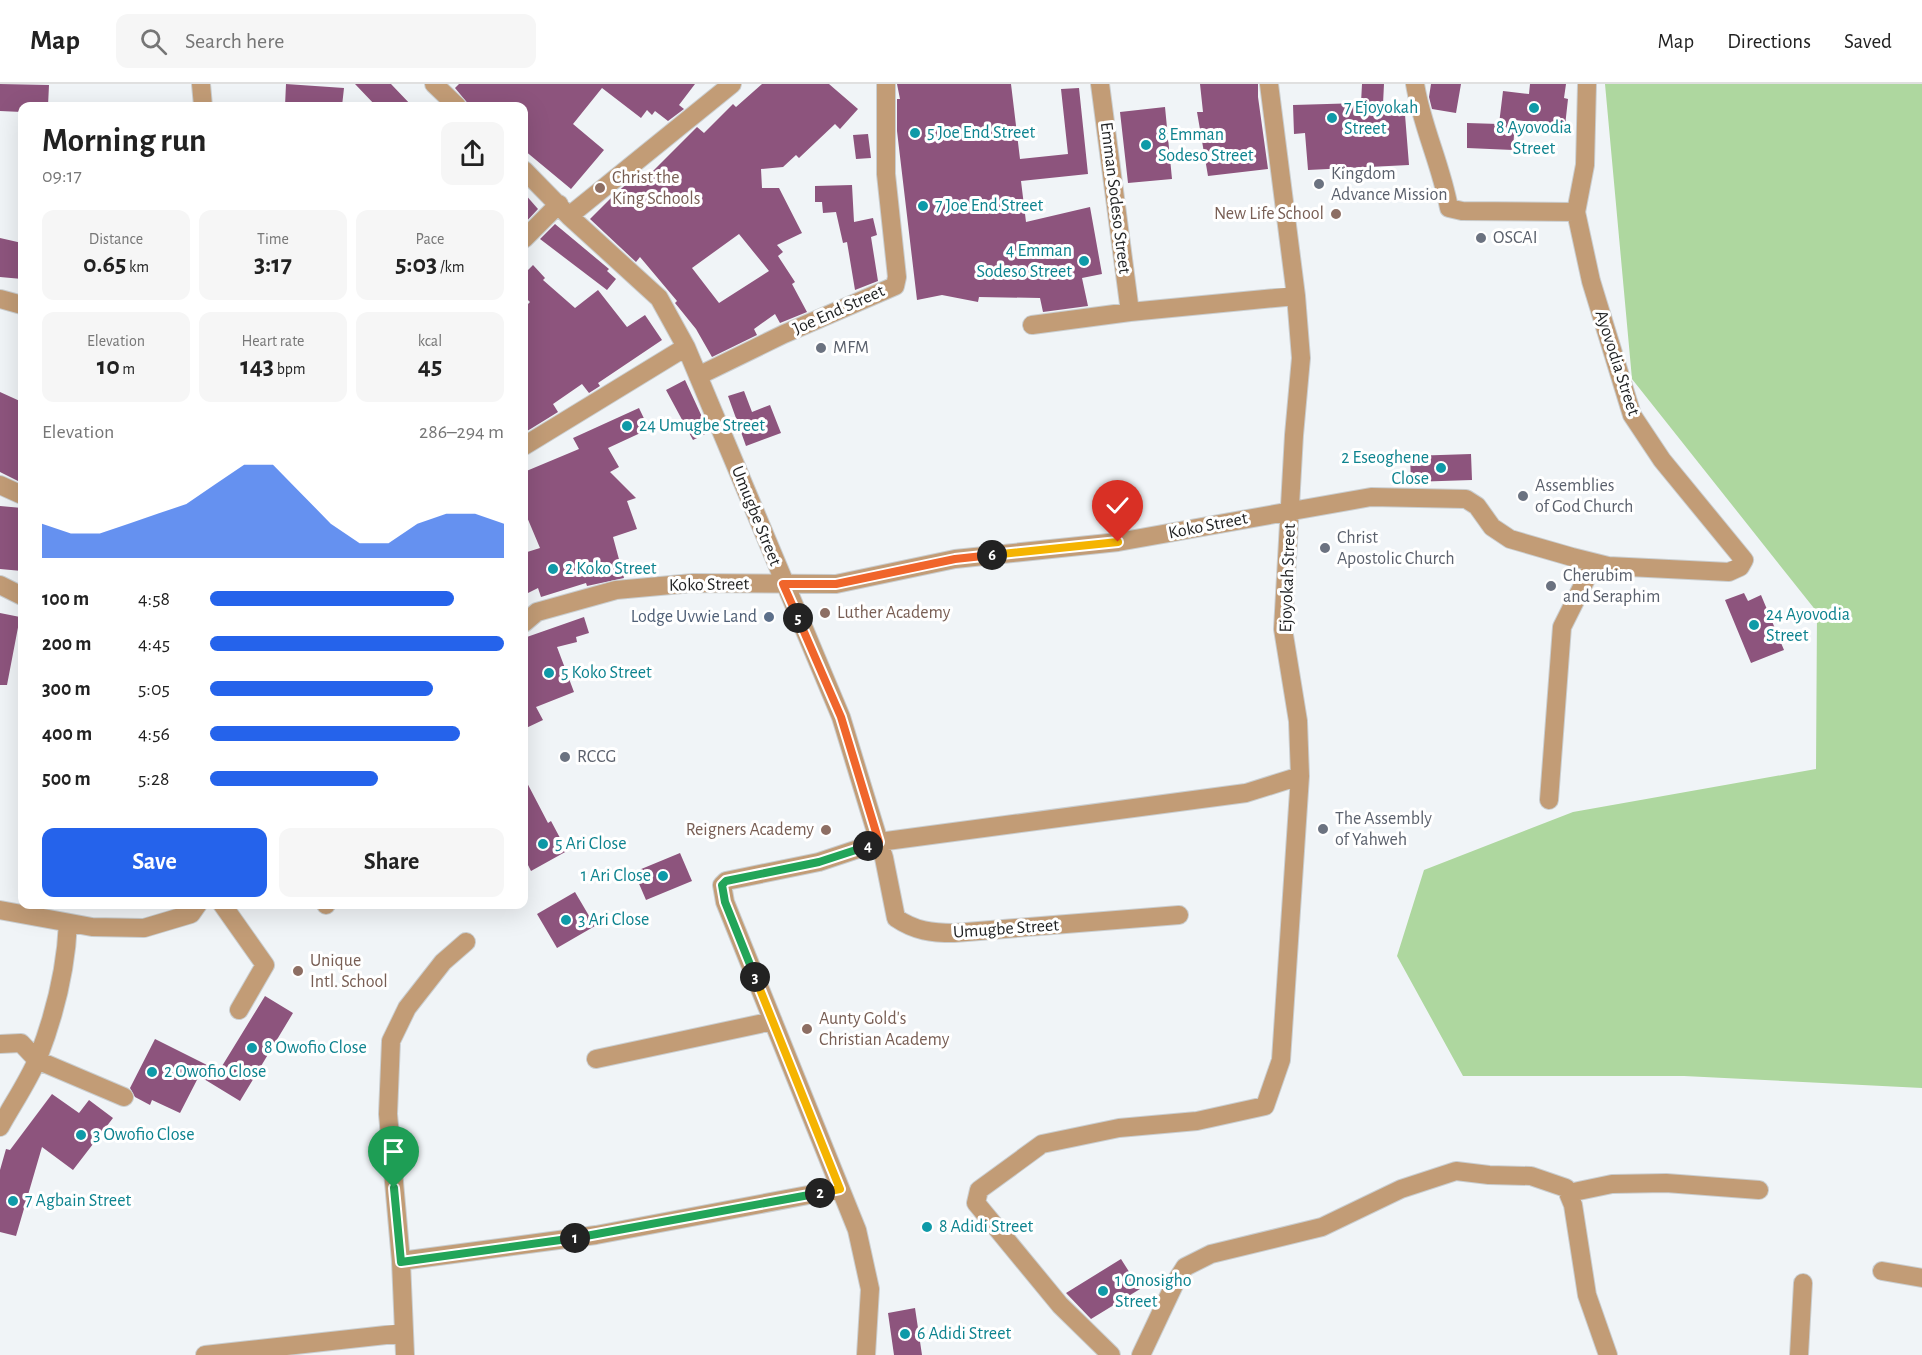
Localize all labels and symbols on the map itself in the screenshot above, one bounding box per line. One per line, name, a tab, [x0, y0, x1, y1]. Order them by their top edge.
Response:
place label: 7 Ejoyokah Street	[1344, 99, 1418, 138]
marker: 8 Ayovodia Street	[1527, 101, 1541, 115]
marker: 7 Ejoyokah Street	[1325, 111, 1339, 125]
place label: 8 Ayovodia Street	[1496, 119, 1572, 158]
street label: Emman Sodeso Street	[1097, 121, 1133, 275]
place label: 5 Joe End Street	[927, 124, 1036, 142]
marker: 5 Joe End Street	[908, 126, 922, 140]
place label: 8 Emman Sodeso Street	[1158, 126, 1254, 165]
marker: 8 Emman Sodeso Street	[1139, 138, 1153, 152]
place label: Kingdom Advance Mission	[1331, 165, 1448, 204]
place label: Christ the King Schools	[612, 169, 700, 208]
marker: Kingdom Advance Mission	[1312, 177, 1326, 191]
marker: Christ the King Schools	[593, 181, 607, 195]
place label: 7 Joe End Street	[935, 197, 1044, 215]
marker: 7 Joe End Street	[916, 199, 930, 213]
place label: New Life School	[1214, 205, 1324, 223]
marker: New Life School	[1329, 207, 1343, 221]
place label: OSCAI	[1493, 229, 1538, 247]
marker: OSCAI	[1474, 231, 1488, 245]
place label: 4 Emman Sodeso Street	[977, 242, 1072, 281]
marker: 4 Emman Sodeso Street	[1077, 254, 1091, 268]
street label: Joe End Street	[791, 282, 888, 338]
street label: Ayovodia Street	[1592, 308, 1643, 418]
place label: MFM	[833, 339, 869, 357]
marker: MFM	[814, 341, 828, 355]
place label: 24 Umugbe Street	[639, 417, 765, 435]
marker: 24 Umugbe Street	[620, 419, 634, 433]
place label: 2 Eseoghene Close	[1341, 449, 1429, 488]
marker: 2 Eseoghene Close	[1434, 461, 1448, 475]
street label: Umugbe Street	[728, 463, 784, 569]
place label: Assemblies of God Church	[1535, 477, 1633, 516]
pin	[1092, 480, 1143, 542]
marker: Assemblies of God Church	[1516, 489, 1530, 503]
street label: Koko Street	[1167, 509, 1249, 543]
street label: Ejoyokah Street	[1277, 523, 1299, 633]
place label: Christ Apostolic Church	[1337, 529, 1455, 568]
pin: 6	[977, 540, 1007, 570]
marker: Christ Apostolic Church	[1318, 541, 1332, 555]
place label: 2 Koko Street	[565, 560, 657, 578]
marker: 2 Koko Street	[546, 562, 560, 576]
place label: Cherubim and Seraphim	[1563, 567, 1660, 606]
street label: Koko Street	[669, 575, 750, 595]
marker: Cherubim and Seraphim	[1544, 579, 1558, 593]
pin: 5	[783, 603, 813, 633]
place label: Luther Academy	[837, 604, 951, 622]
marker: Luther Academy	[818, 606, 832, 620]
place label: 24 Ayovodia Street	[1766, 606, 1850, 645]
place label: Lodge Uvwie Land	[631, 608, 757, 626]
marker: Lodge Uvwie Land	[762, 610, 776, 624]
marker: 24 Ayovodia Street	[1747, 618, 1761, 632]
place label: 5 Koko Street	[561, 664, 652, 682]
marker: 5 Koko Street	[542, 666, 556, 680]
place label: RCCG	[577, 748, 616, 766]
marker: RCCG	[558, 750, 572, 764]
place label: The Assembly of Yahweh	[1335, 810, 1432, 849]
place label: Reigners Academy	[686, 821, 814, 839]
marker: The Assembly of Yahweh	[1316, 822, 1330, 836]
marker: Reigners Academy	[819, 823, 833, 837]
pin: 4	[853, 831, 883, 861]
place label: 5 Ari Close	[555, 835, 626, 853]
marker: 5 Ari Close	[536, 837, 550, 851]
place label: 1 Ari Close	[581, 867, 651, 885]
marker: 1 Ari Close	[656, 869, 670, 883]
place label: 3 Ari Close	[578, 911, 649, 929]
marker: 3 Ari Close	[559, 913, 573, 927]
street label: Umugbe Street	[952, 916, 1060, 942]
place label: Unique Intl. School	[310, 952, 388, 991]
pin: 3	[740, 962, 770, 992]
marker: Unique Intl. School	[291, 964, 305, 978]
place label: Aunty Gold's Christian Academy	[819, 1010, 950, 1049]
marker: Aunty Gold's Christian Academy	[800, 1022, 814, 1036]
place label: 8 Owofio Close	[264, 1039, 367, 1057]
marker: 8 Owofio Close	[245, 1041, 259, 1055]
place label: 2 Owofio Close	[164, 1063, 266, 1081]
marker: 2 Owofio Close	[145, 1065, 159, 1079]
place label: 3 Owofio Close	[93, 1126, 195, 1144]
pin	[368, 1126, 419, 1188]
marker: 3 Owofio Close	[74, 1128, 88, 1142]
pin: 2	[805, 1178, 835, 1208]
place label: 7 Agbain Street	[25, 1192, 131, 1210]
marker: 7 Agbain Street	[6, 1194, 20, 1208]
place label: 8 Adidi Street	[939, 1218, 1034, 1236]
marker: 8 Adidi Street	[920, 1220, 934, 1234]
pin: 1	[560, 1223, 590, 1253]
place label: 1 Onosigho Street	[1115, 1272, 1192, 1311]
marker: 1 Onosigho Street	[1096, 1284, 1110, 1298]
place label: 6 Adidi Street	[917, 1325, 1011, 1343]
marker: 6 Adidi Street	[898, 1327, 912, 1341]

